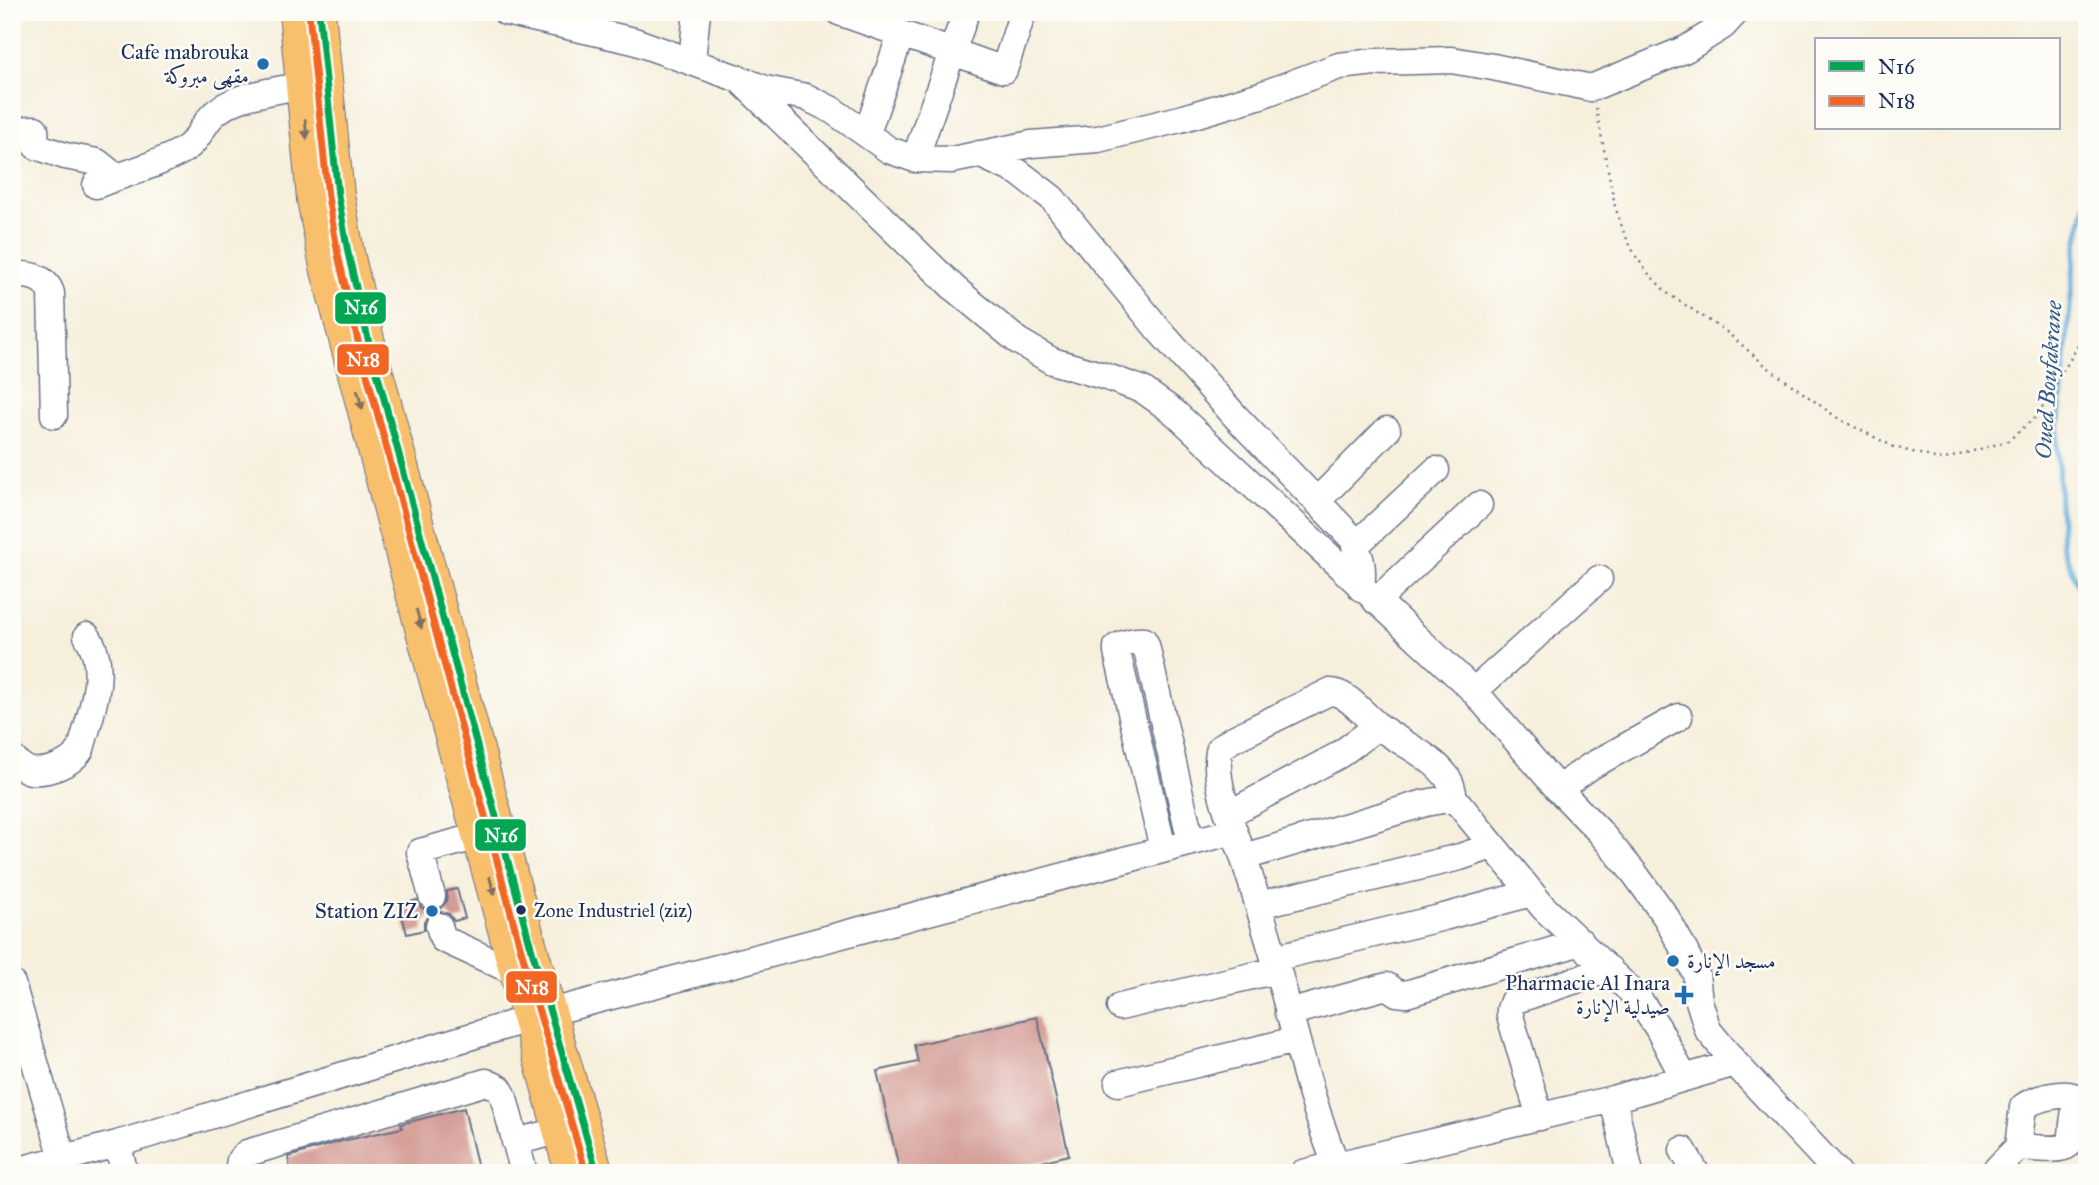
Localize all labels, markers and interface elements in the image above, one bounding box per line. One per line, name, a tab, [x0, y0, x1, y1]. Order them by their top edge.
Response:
legend	[1815, 38, 2060, 130]
place label: Cafe mabrouka مقهى مبروكة	[121, 39, 249, 90]
text: N16	[1878, 54, 1916, 80]
marker: Cafe mabrouka مقهى مبروكة	[255, 56, 271, 72]
text: N18	[1878, 88, 1915, 114]
one-way arrow	[301, 118, 312, 140]
line badge: N16	[334, 291, 387, 325]
text: N16	[344, 296, 379, 319]
water label: Oued Boufakrane	[2029, 300, 2068, 460]
line badge: N18	[336, 343, 390, 376]
text: N18	[346, 348, 380, 371]
one-way arrow	[355, 389, 366, 411]
one-way arrow	[414, 609, 425, 631]
line badge: N16	[474, 818, 527, 852]
text: N16	[484, 824, 519, 847]
one-way arrow	[487, 875, 498, 897]
place label: Station ZIZ	[315, 898, 418, 924]
place label: Zone Industriel (ziz)	[534, 899, 692, 923]
marker: Station ZIZ	[424, 903, 440, 919]
marker: Zone Industriel (ziz)	[514, 903, 528, 917]
place label: مسجد الإنارة	[1687, 948, 1776, 977]
marker: مسجد الإنارة	[1665, 953, 1681, 969]
line badge: N18	[505, 970, 558, 1004]
place label: Pharmacie Al Inara صيدلية الإنارة	[1505, 970, 1670, 1023]
text: N18	[515, 976, 549, 999]
marker: Pharmacie Al Inara صيدلية الإنارة	[1676, 987, 1692, 1003]

